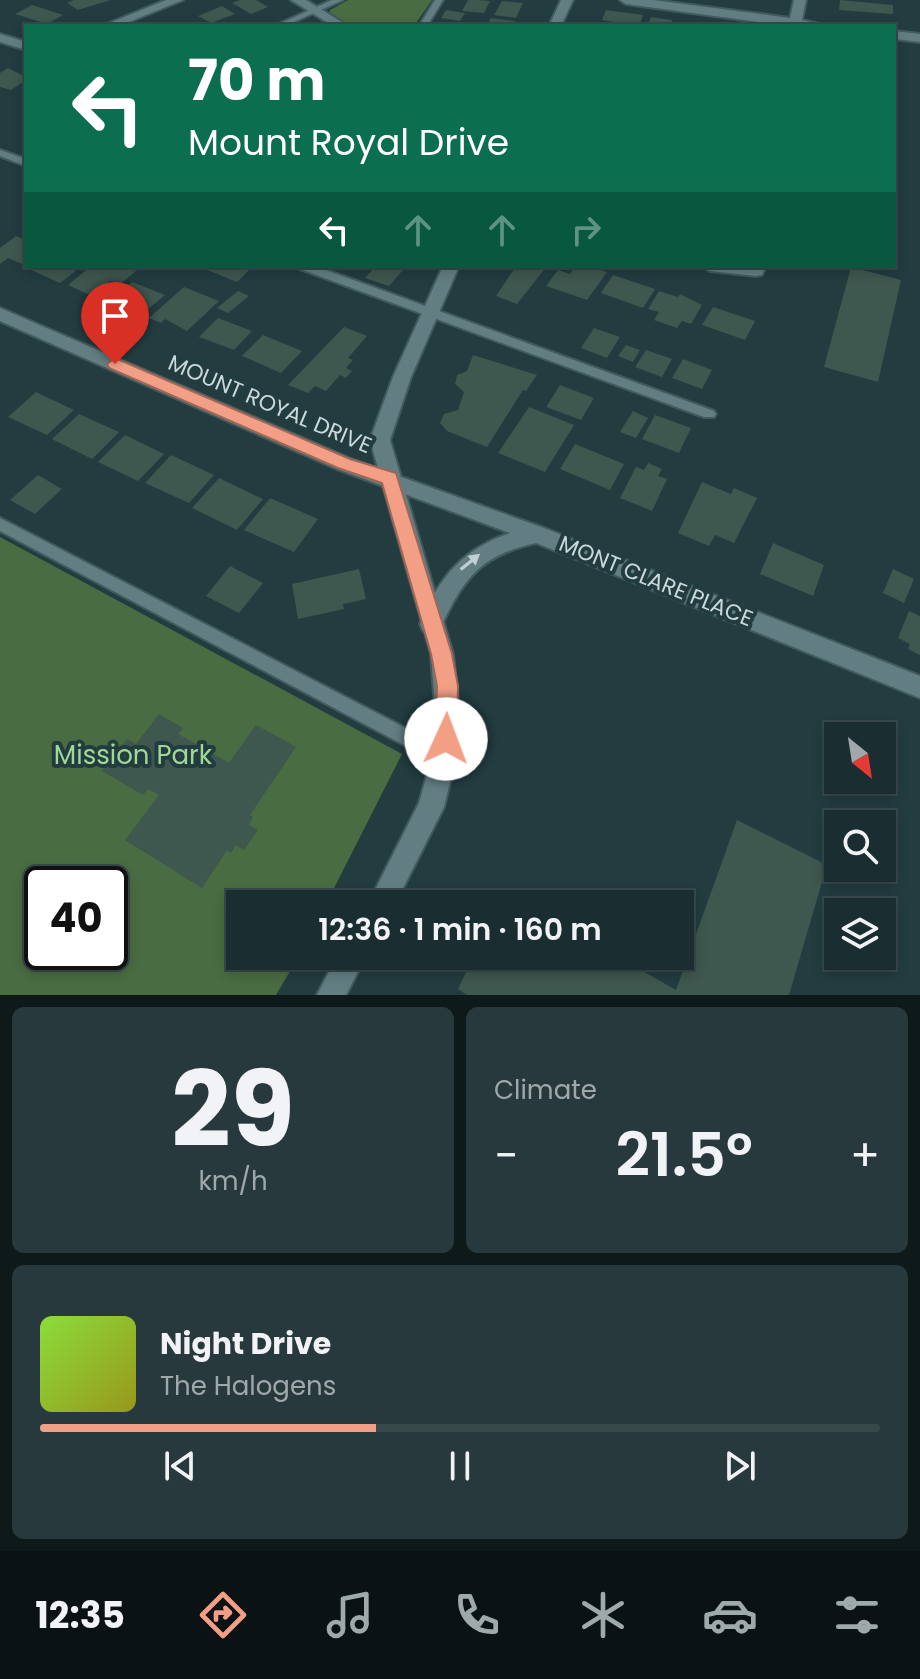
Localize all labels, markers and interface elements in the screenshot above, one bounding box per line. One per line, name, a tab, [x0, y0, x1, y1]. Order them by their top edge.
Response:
text: 70 m	[188, 41, 326, 120]
icon: left	[56, 56, 160, 160]
text: Mount Royal Drive	[188, 117, 509, 168]
icon: left	[312, 208, 356, 252]
icon: ahead	[396, 208, 440, 252]
icon: ahead	[480, 208, 524, 252]
icon: right	[564, 208, 608, 252]
pin	[81, 282, 149, 364]
icon: arrive	[93, 294, 137, 338]
street label: MOUNT ROYAL DRIVE	[163, 347, 377, 461]
street label: MONT CLARE PLACE	[554, 528, 758, 634]
one-way arrow	[460, 555, 480, 571]
position arrow	[404, 697, 488, 781]
north arrow	[824, 722, 896, 794]
map controls	[824, 722, 896, 970]
park label: Mission Park	[54, 737, 213, 773]
button: search	[824, 810, 896, 882]
speed limit sign: 40	[24, 866, 128, 970]
button: layers	[824, 898, 896, 970]
text: 12:36 · 1 min · 160 m	[318, 908, 602, 951]
text: 29	[171, 1037, 295, 1182]
text: Climate	[494, 1072, 597, 1108]
text: 21.5°	[616, 1113, 753, 1197]
text: −	[494, 1125, 518, 1186]
text: +	[850, 1125, 880, 1186]
text: km/h	[198, 1163, 268, 1199]
text: Night Drive	[160, 1322, 331, 1365]
text: The Halogens	[160, 1368, 336, 1404]
icon: previous	[158, 1444, 202, 1488]
icon: pause	[438, 1444, 482, 1488]
icon: next	[718, 1444, 762, 1488]
icon: directions	[195, 1587, 251, 1643]
icon: music	[322, 1587, 378, 1643]
icon: phone	[449, 1587, 505, 1643]
icon: climate	[575, 1587, 631, 1643]
icon: car	[702, 1587, 758, 1643]
icon: filters	[829, 1587, 885, 1643]
text: 12:35	[35, 1590, 125, 1641]

